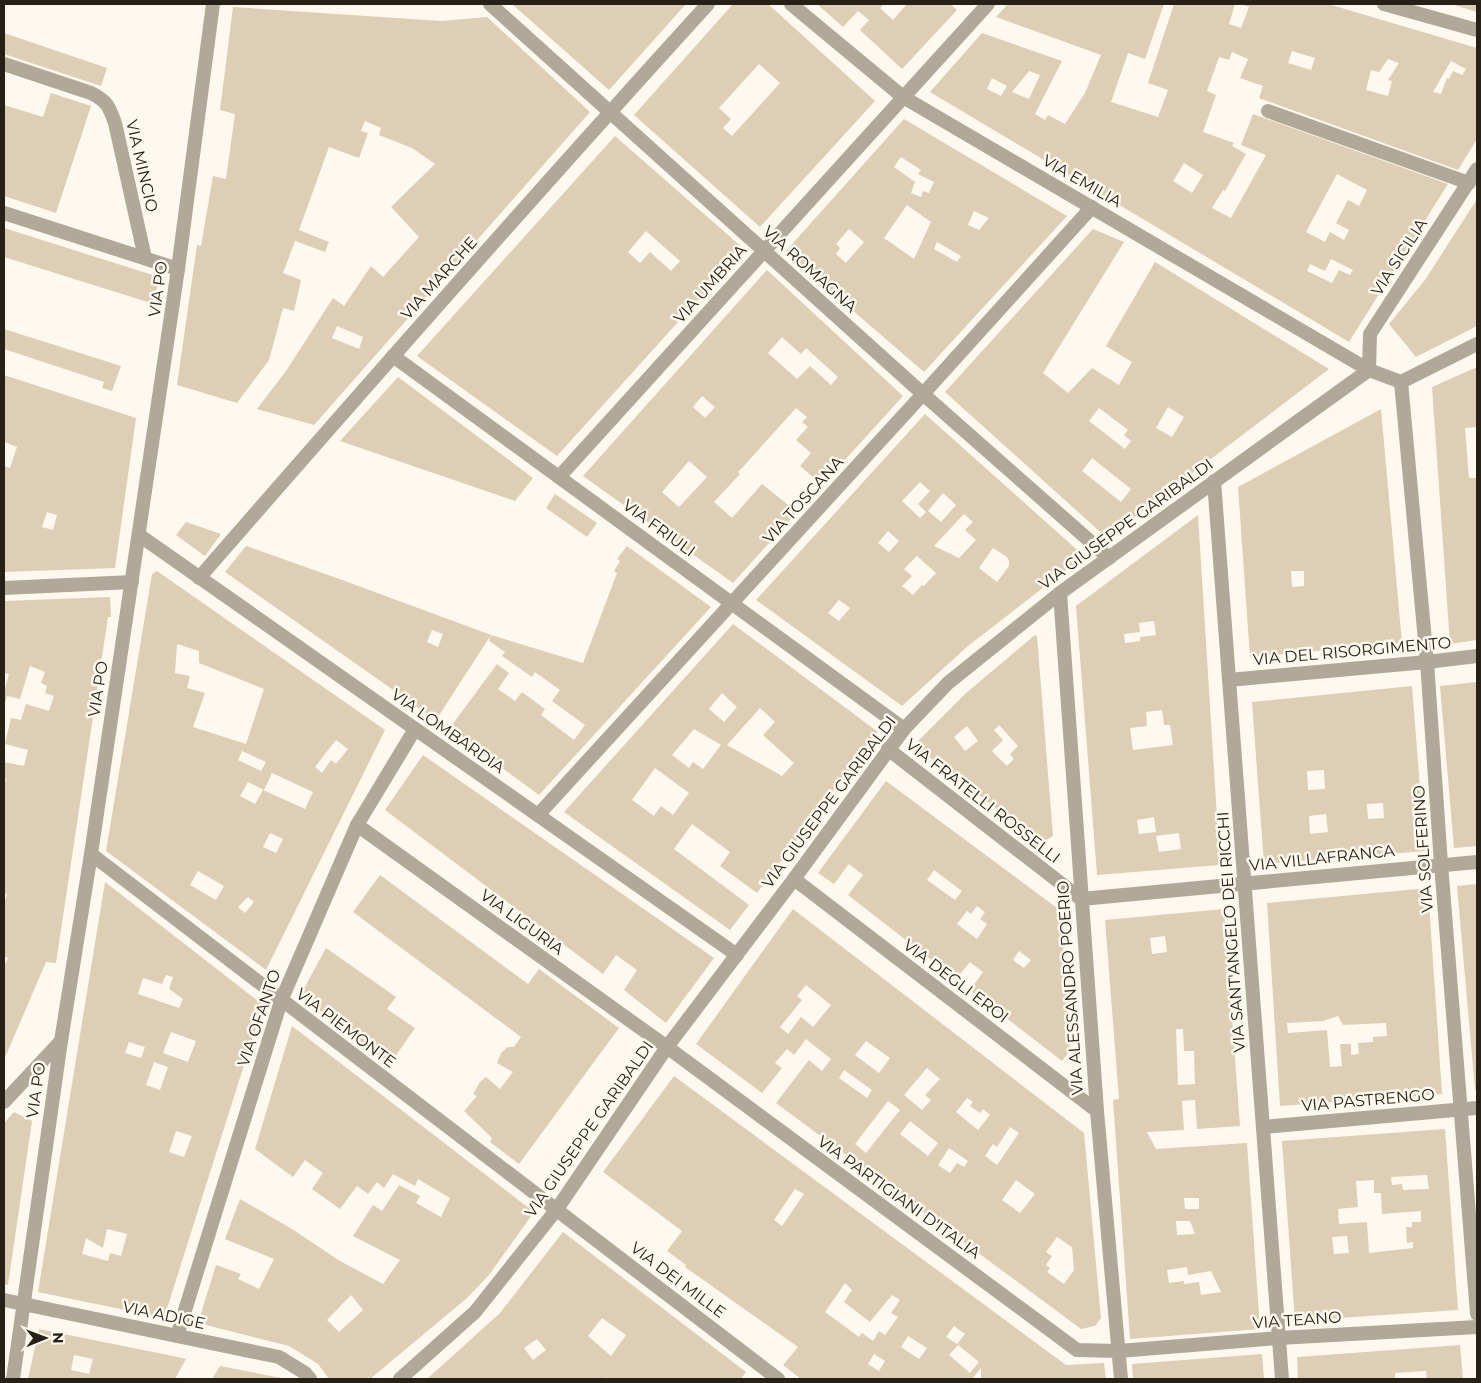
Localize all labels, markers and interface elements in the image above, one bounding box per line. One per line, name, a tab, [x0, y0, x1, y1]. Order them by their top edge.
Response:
street label: VIA MINCIO	[122, 118, 162, 214]
street label: VIA EMILIA	[1039, 151, 1125, 211]
street label: VIA SICILIA	[1367, 214, 1431, 299]
street label: VIA ROMAGNA	[759, 222, 861, 317]
street label: VIA MARCHE	[397, 233, 481, 323]
street label: VIA UMBRIA	[670, 240, 751, 327]
street label: VIA PO	[145, 260, 171, 318]
street label: VIA TOSCANA	[759, 452, 847, 548]
street label: VIA GIUSEPPE GARIBALDI	[1035, 454, 1217, 594]
street label: VIA FRIULI	[619, 495, 699, 561]
street label: VIA DEL RISORGIMENTO	[1252, 633, 1452, 669]
street label: VIA PO	[84, 660, 112, 718]
street label: VIA LOMBARDIA	[388, 685, 509, 777]
street label: VIA GIUSEPPE GARIBALDI	[758, 712, 900, 892]
street label: VIA FRATELLI ROSSELLI	[902, 735, 1064, 867]
street label: VIA SOLFERINO	[1409, 785, 1437, 913]
street label: VIA SANT'ANGELO DEI RICCHI	[1213, 811, 1249, 1053]
street label: VIA VILLAFRANCA	[1248, 841, 1396, 875]
street label: VIA ALESSANDRO POERIO	[1053, 880, 1087, 1096]
street label: VIA LIGURIA	[477, 885, 568, 959]
street label: VIA DEGLI EROI	[900, 935, 1012, 1027]
street label: VIA OFANTO	[234, 967, 284, 1069]
street label: VIA PIEMONTE	[292, 984, 400, 1072]
street label: VIA GIUSEPPE GARIBALDI	[521, 1037, 657, 1221]
street label: VIA PO	[23, 1061, 49, 1119]
street label: VIA PASTRENGO	[1301, 1085, 1435, 1115]
street label: VIA PARTIGIANI D'ITALIA	[814, 1132, 985, 1263]
street label: VIA DEI MILLE	[627, 1238, 729, 1322]
street label: VIA ADIGE	[121, 1297, 207, 1333]
street label: VIA TEANO	[1252, 1307, 1342, 1333]
north arrow	[20, 1313, 70, 1363]
text: N	[49, 1332, 67, 1344]

